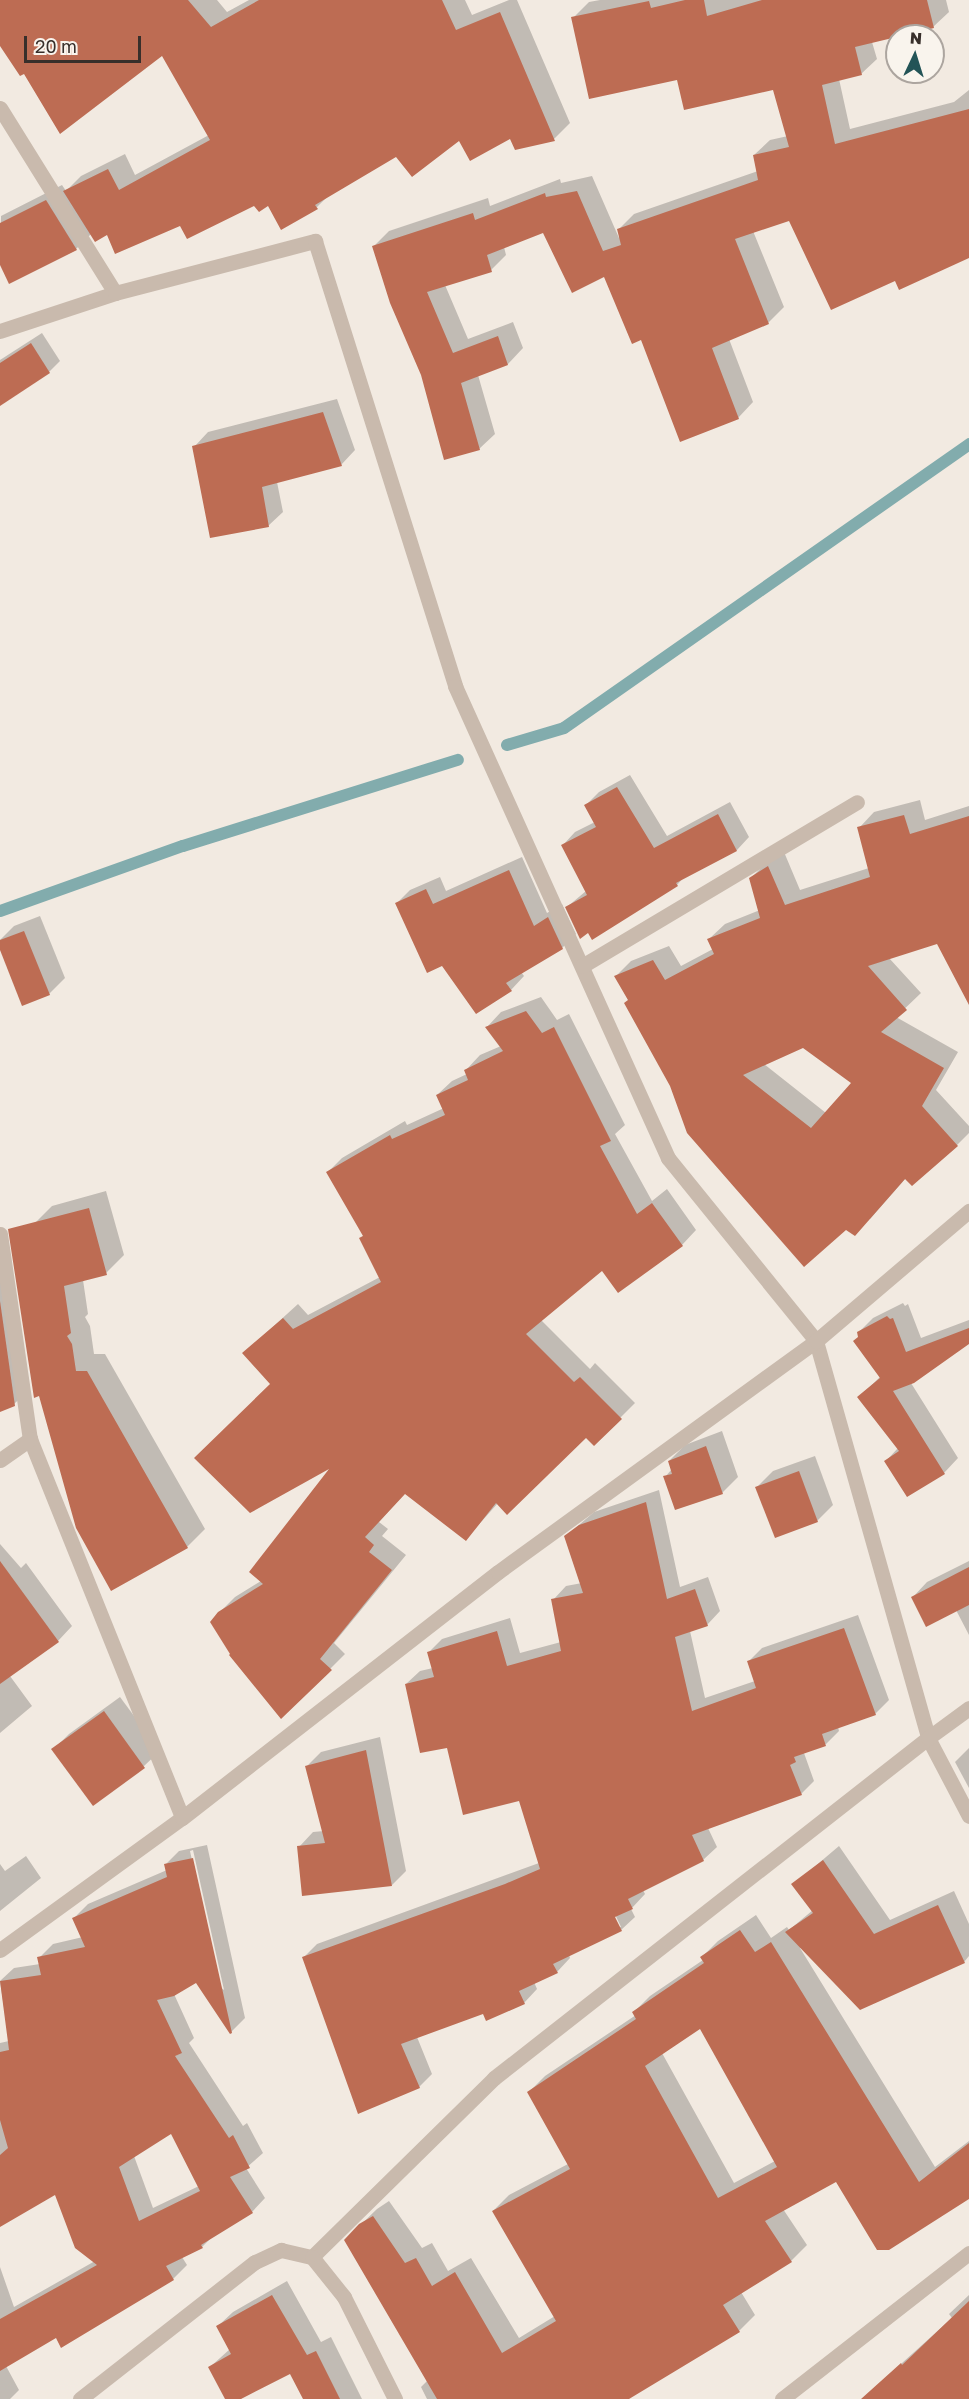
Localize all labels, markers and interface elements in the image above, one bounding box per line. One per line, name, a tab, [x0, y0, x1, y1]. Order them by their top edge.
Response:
scale bar	[27, 24, 144, 62]
north arrow	[885, 24, 945, 84]
text: N	[909, 28, 923, 48]
text: 20 m	[35, 35, 77, 57]

